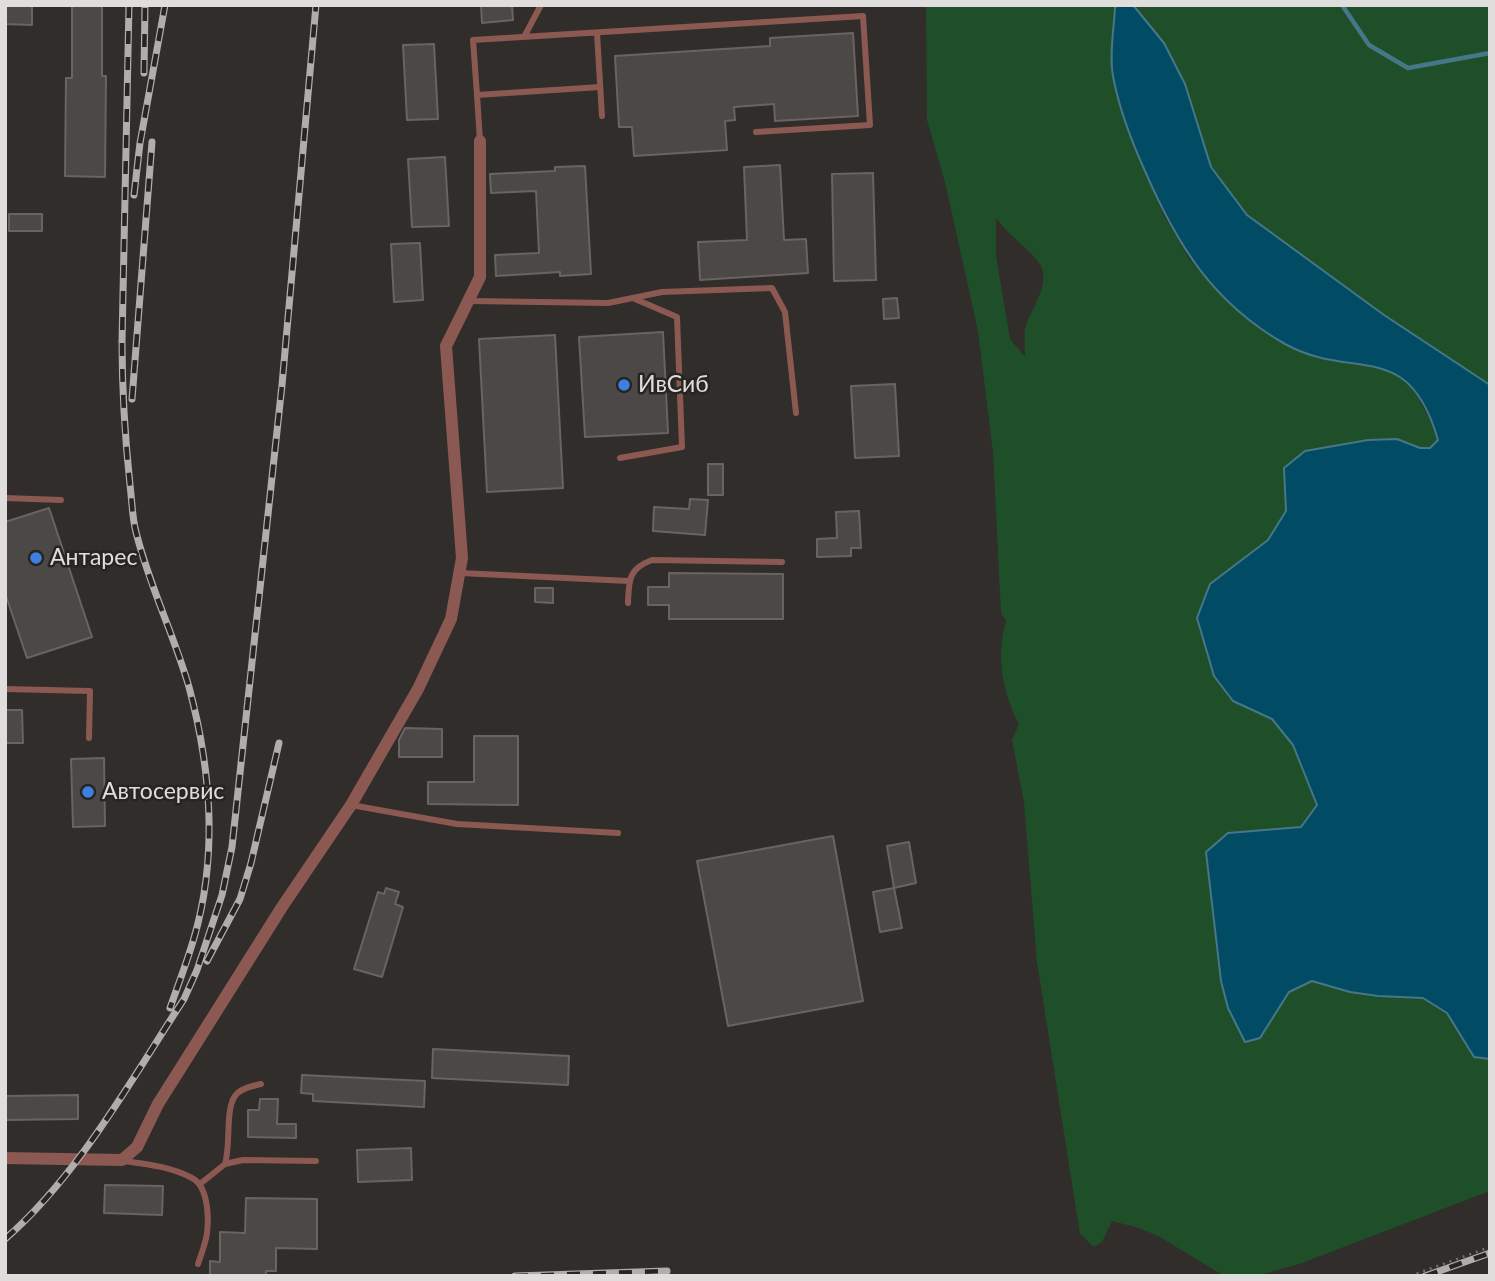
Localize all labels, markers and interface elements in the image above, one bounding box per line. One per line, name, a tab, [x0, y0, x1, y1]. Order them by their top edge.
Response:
place label: ИвСиб	[638, 371, 709, 399]
marker: ИвСиб	[616, 377, 632, 393]
place label: Антарес	[50, 544, 137, 572]
marker: Антарес	[28, 550, 44, 566]
place label: Автосервис	[102, 778, 224, 806]
marker: Автосервис	[80, 784, 96, 800]

